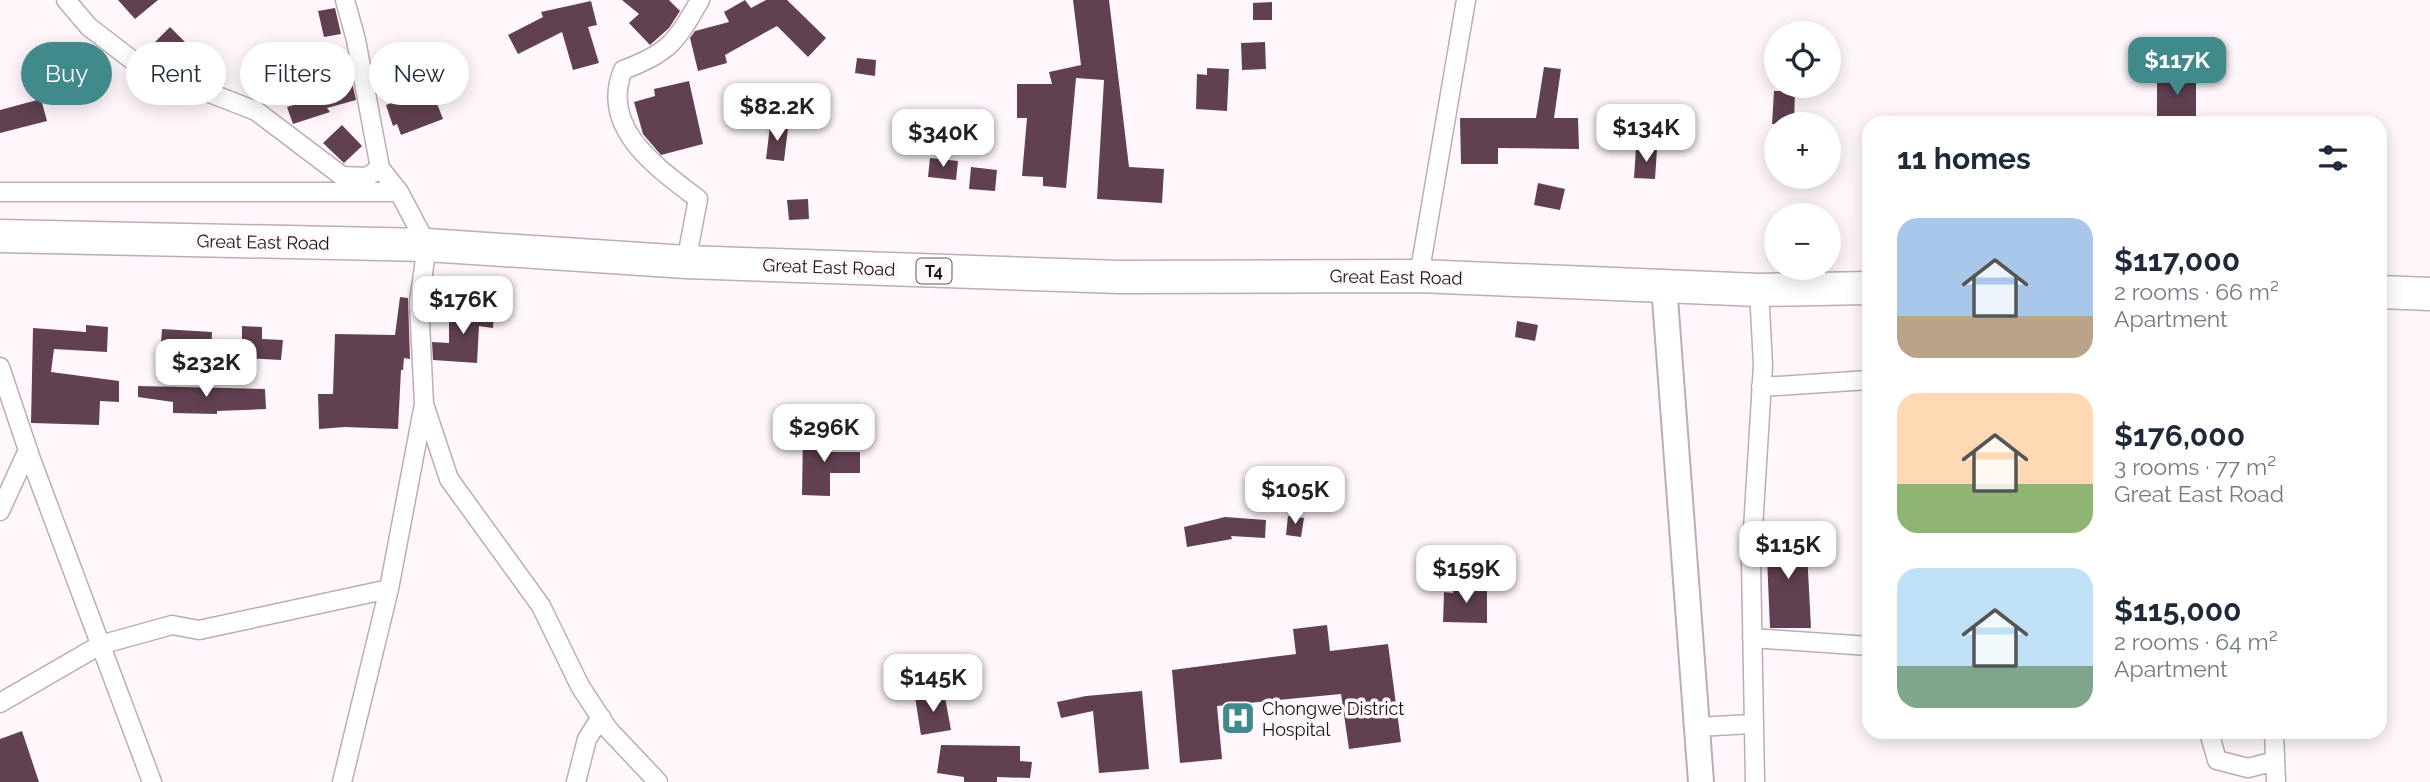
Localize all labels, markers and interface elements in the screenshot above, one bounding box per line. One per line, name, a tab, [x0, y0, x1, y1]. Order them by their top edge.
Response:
map controls	[1764, 21, 1841, 280]
button: locate	[1764, 21, 1841, 98]
pin: $117K	[2128, 38, 2226, 97]
chip: Buy	[21, 42, 112, 105]
chip: Rent	[126, 42, 226, 105]
chip: Filters	[240, 42, 355, 105]
chip: New	[369, 42, 469, 105]
text: $117K	[2144, 46, 2210, 73]
pin: $82.2K	[720, 83, 834, 143]
text: $82.2K	[740, 92, 814, 119]
pin: $134K	[1597, 104, 1695, 164]
pin: $340K	[894, 110, 992, 169]
button: +	[1764, 112, 1841, 189]
text: $134K	[1612, 113, 1680, 140]
text: $340K	[908, 118, 978, 145]
icon: filters	[2314, 139, 2352, 177]
text: 11 homes	[1897, 141, 2031, 176]
button: −	[1764, 203, 1841, 280]
street label: Great East Road	[196, 230, 330, 254]
text: $117,000	[2114, 243, 2240, 278]
icon: home	[1953, 246, 2037, 330]
street label: Great East Road	[762, 254, 896, 280]
road number: T4	[916, 258, 951, 284]
street label: Great East Road	[1329, 265, 1463, 289]
pin: $176K	[414, 276, 512, 336]
text: 2 rooms · 66 m²	[2114, 278, 2279, 305]
text: $176K	[429, 285, 497, 312]
text: Apartment	[2114, 305, 2228, 332]
pin: $232K	[157, 340, 255, 399]
text: $232K	[172, 348, 240, 375]
pin: $296K	[775, 405, 873, 464]
text: $296K	[789, 413, 859, 440]
text: $176,000	[2114, 418, 2245, 453]
icon: home	[1953, 421, 2037, 505]
text: 3 rooms · 77 m²	[2114, 453, 2276, 480]
pin: $105K	[1246, 466, 1344, 526]
text: $105K	[1261, 475, 1329, 502]
text: Great East Road	[2114, 480, 2284, 507]
pin: $115K	[1739, 522, 1837, 581]
text: $115K	[1755, 530, 1821, 557]
pin: $159K	[1417, 546, 1515, 605]
text: $159K	[1432, 554, 1500, 581]
text: $115,000	[2114, 593, 2242, 628]
icon: home	[1953, 596, 2037, 680]
text: 2 rooms · 64 m²	[2114, 628, 2278, 655]
pin: $145K	[884, 654, 982, 714]
text: Apartment	[2114, 655, 2228, 682]
text: $145K	[899, 663, 967, 690]
place label: Chongwe District Hospital	[1262, 698, 1404, 740]
hospital icon: Chongwe District Hospital	[1219, 699, 1257, 737]

